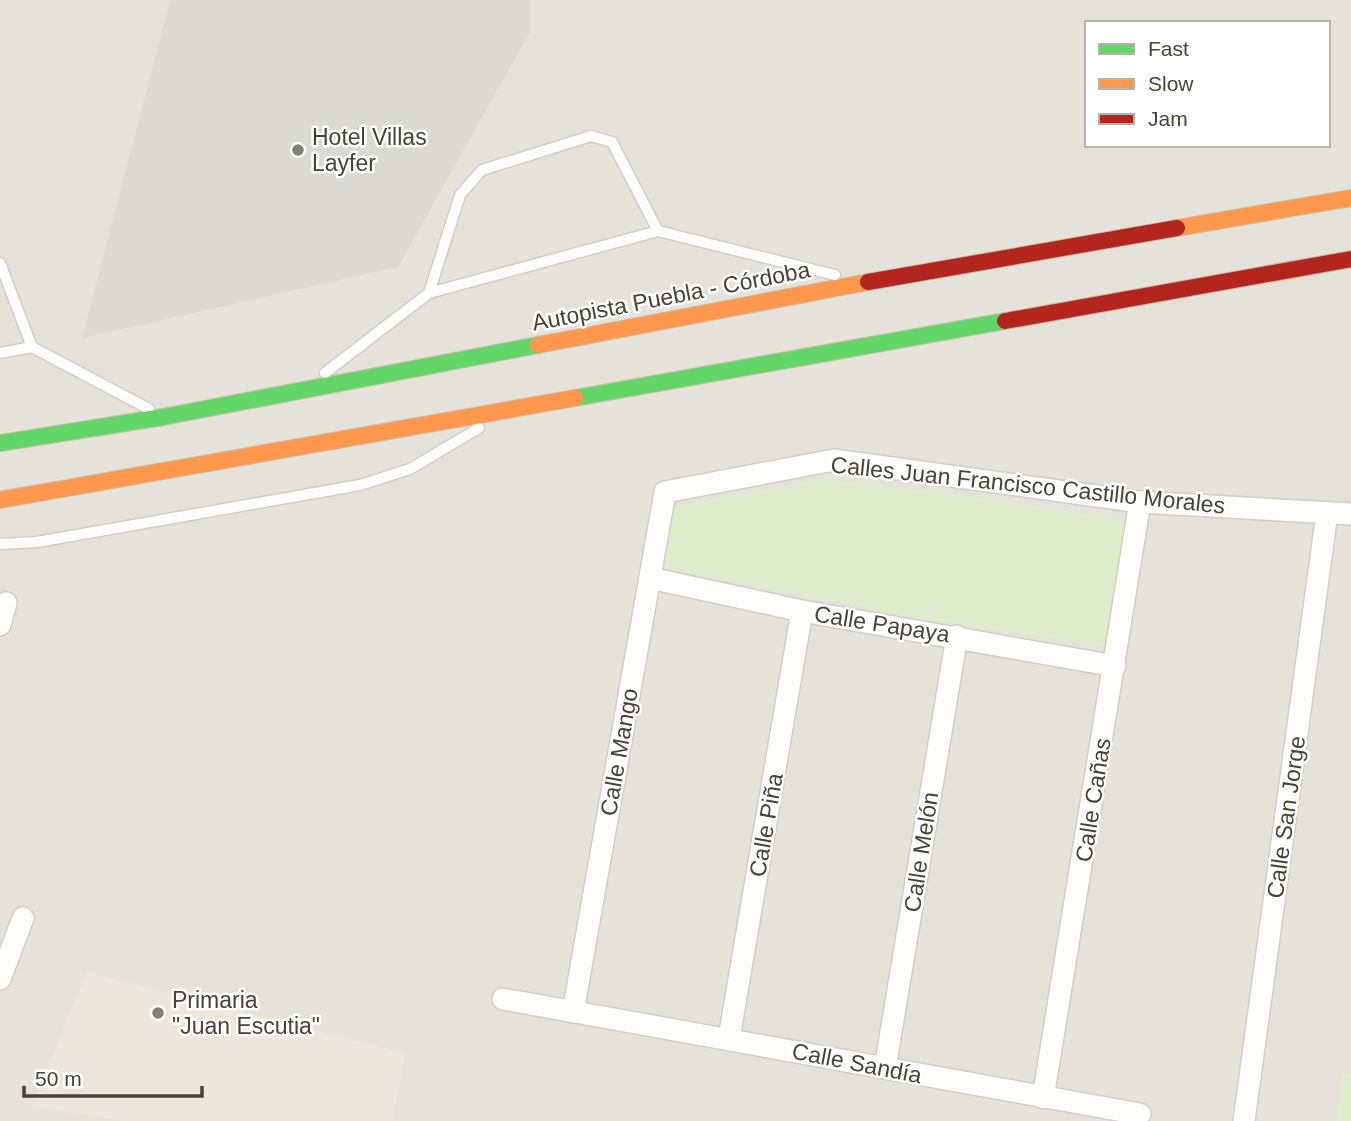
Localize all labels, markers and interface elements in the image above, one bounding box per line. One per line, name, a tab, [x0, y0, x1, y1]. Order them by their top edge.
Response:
legend	[1085, 21, 1330, 147]
text: Fast	[1148, 37, 1189, 60]
text: Slow	[1148, 72, 1194, 95]
text: Jam	[1148, 107, 1188, 130]
place label: Hotel Villas Layfer	[312, 124, 427, 176]
marker: Hotel Villas Layfer	[290, 142, 306, 158]
street label: Autopista Puebla - Córdoba	[530, 256, 812, 336]
street label: Calles Juan Francisco Castillo Morales	[830, 451, 1226, 519]
street label: Calle Papaya	[812, 600, 952, 648]
street label: Calle Mango	[595, 686, 643, 818]
street label: Calle San Jorge	[1262, 734, 1310, 900]
street label: Calle Cañas	[1070, 736, 1116, 864]
street label: Calle Piña	[744, 771, 788, 879]
street label: Calle Melón	[899, 790, 943, 914]
place label: Primaria "Juan Escutia"	[172, 987, 320, 1039]
marker: Primaria "Juan Escutia"	[150, 1005, 166, 1021]
street label: Calle Sandía	[790, 1038, 924, 1088]
scale bar	[24, 1054, 203, 1098]
text: 50 m	[35, 1067, 82, 1090]

